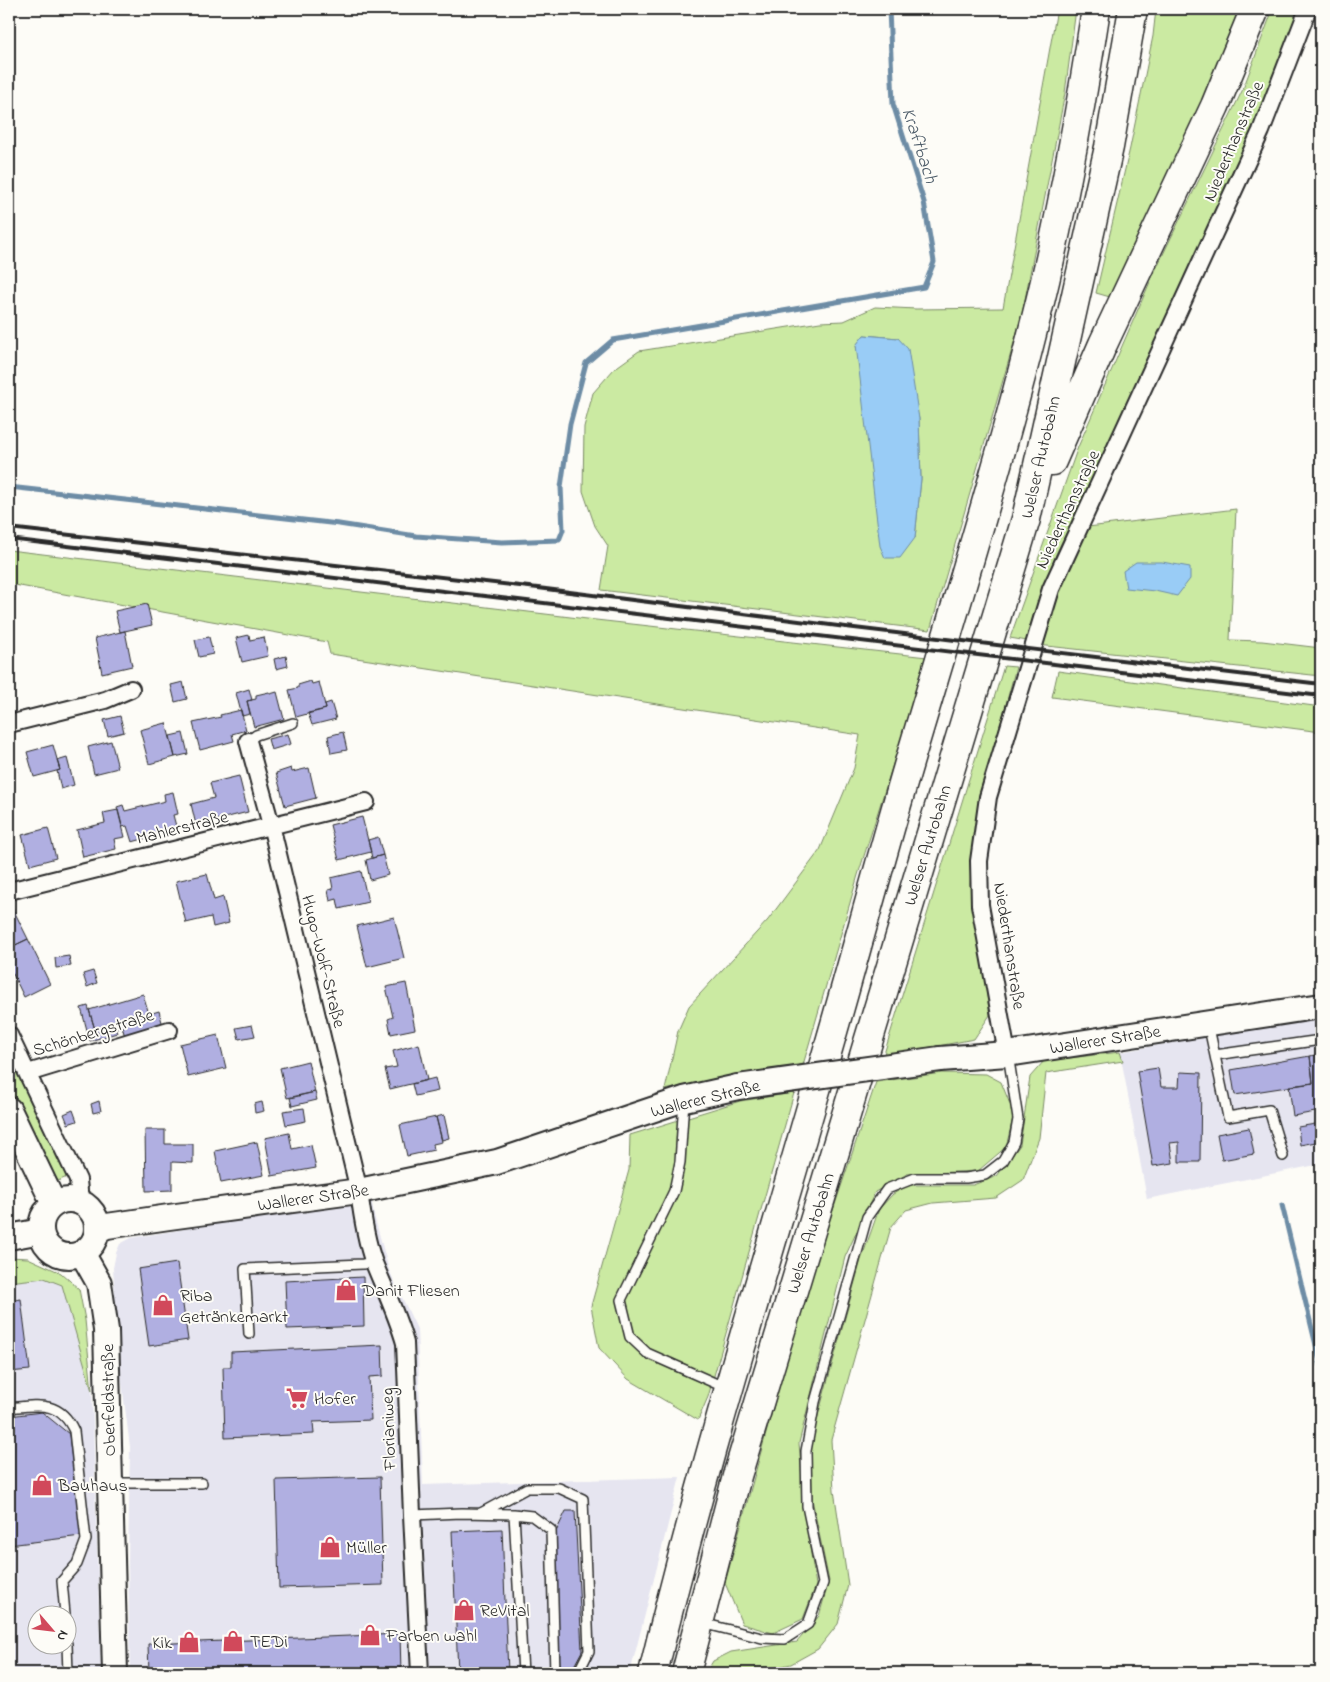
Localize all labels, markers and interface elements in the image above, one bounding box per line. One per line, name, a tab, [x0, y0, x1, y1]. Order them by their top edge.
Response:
street label: Niederthanstraße	[1198, 77, 1272, 206]
water label: Kraftbach	[894, 105, 944, 188]
street label: Welser Autobahn	[1015, 393, 1069, 521]
street label: Niederthanstraße	[1030, 445, 1108, 574]
street label: Welser Autobahn	[898, 782, 960, 909]
street label: Mahlerstraße	[134, 805, 232, 853]
street label: Niederthanstraße	[985, 881, 1031, 1013]
street label: Hugo-Wolf-Straße	[292, 892, 351, 1032]
street label: Schönbergstraße	[30, 1003, 159, 1066]
street label: Wallerer Straße	[1048, 1019, 1164, 1063]
street label: Wallerer Straße	[648, 1074, 764, 1126]
street label: Welser Autobahn	[781, 1170, 843, 1297]
street label: Wallerer Straße	[256, 1178, 371, 1220]
shop icon: Danit Fliesen	[333, 1277, 359, 1303]
place label: Danit Fliesen	[361, 1279, 460, 1305]
place label: Riba Getränkemarkt	[180, 1284, 288, 1331]
shop icon: Riba Getränkemarkt	[150, 1292, 176, 1318]
street label: Oberfeldstraße	[96, 1343, 124, 1456]
supermarket icon: Hofer	[284, 1385, 310, 1411]
place label: Hofer	[314, 1387, 356, 1413]
street label: Florianiweg	[376, 1387, 405, 1472]
shop icon: Bauhaus	[29, 1472, 55, 1498]
place label: Bauhaus	[57, 1474, 128, 1500]
shop icon: Müller	[317, 1534, 343, 1560]
place label: Müller	[346, 1536, 387, 1562]
shop icon: ReVital	[451, 1597, 477, 1623]
place label: ReVital	[480, 1599, 529, 1625]
north arrow	[28, 1604, 78, 1654]
shop icon: Farben wahl	[357, 1622, 383, 1648]
place label: Farben wahl	[385, 1624, 477, 1650]
text: N	[51, 1626, 74, 1645]
shop icon: TEDi	[220, 1628, 246, 1654]
shop icon: Kik	[176, 1629, 202, 1655]
place label: TEDi	[250, 1630, 288, 1656]
place label: Kik	[152, 1631, 172, 1657]

